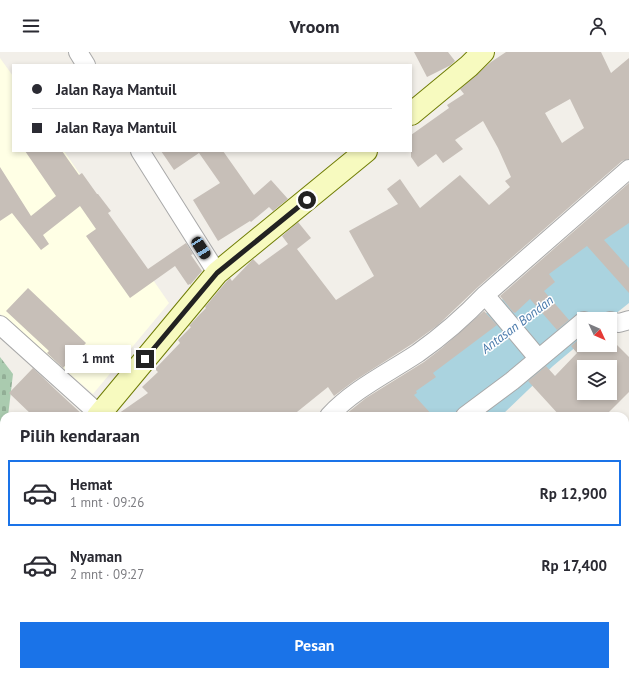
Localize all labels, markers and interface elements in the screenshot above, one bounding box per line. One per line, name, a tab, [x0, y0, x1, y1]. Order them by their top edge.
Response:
icon: menu	[20, 15, 42, 37]
text: Vroom	[290, 15, 339, 38]
icon: person	[587, 15, 609, 37]
text: Jalan Raya Mantuil	[56, 80, 177, 99]
text: Jalan Raya Mantuil	[56, 118, 177, 137]
route start	[298, 191, 316, 209]
car	[189, 235, 213, 261]
water label: Antasan Bondan	[477, 291, 557, 358]
north arrow	[577, 312, 617, 352]
map controls	[577, 312, 617, 400]
callout: 1 mnt	[65, 345, 131, 373]
text: 1 mnt	[82, 350, 114, 367]
route end	[136, 350, 154, 368]
button: layers	[577, 360, 617, 400]
text: Pilih kendaraan	[20, 424, 140, 447]
icon: car	[22, 475, 58, 511]
text: Hemat	[70, 475, 112, 494]
text: Rp 12,900	[540, 484, 607, 503]
text: 1 mnt · 09:26	[70, 494, 144, 511]
icon: car	[22, 547, 58, 583]
text: Nyaman	[70, 547, 122, 566]
text: Rp 17,400	[542, 556, 607, 575]
text: 2 mnt · 09:27	[70, 566, 144, 583]
button: Pesan	[20, 622, 609, 668]

